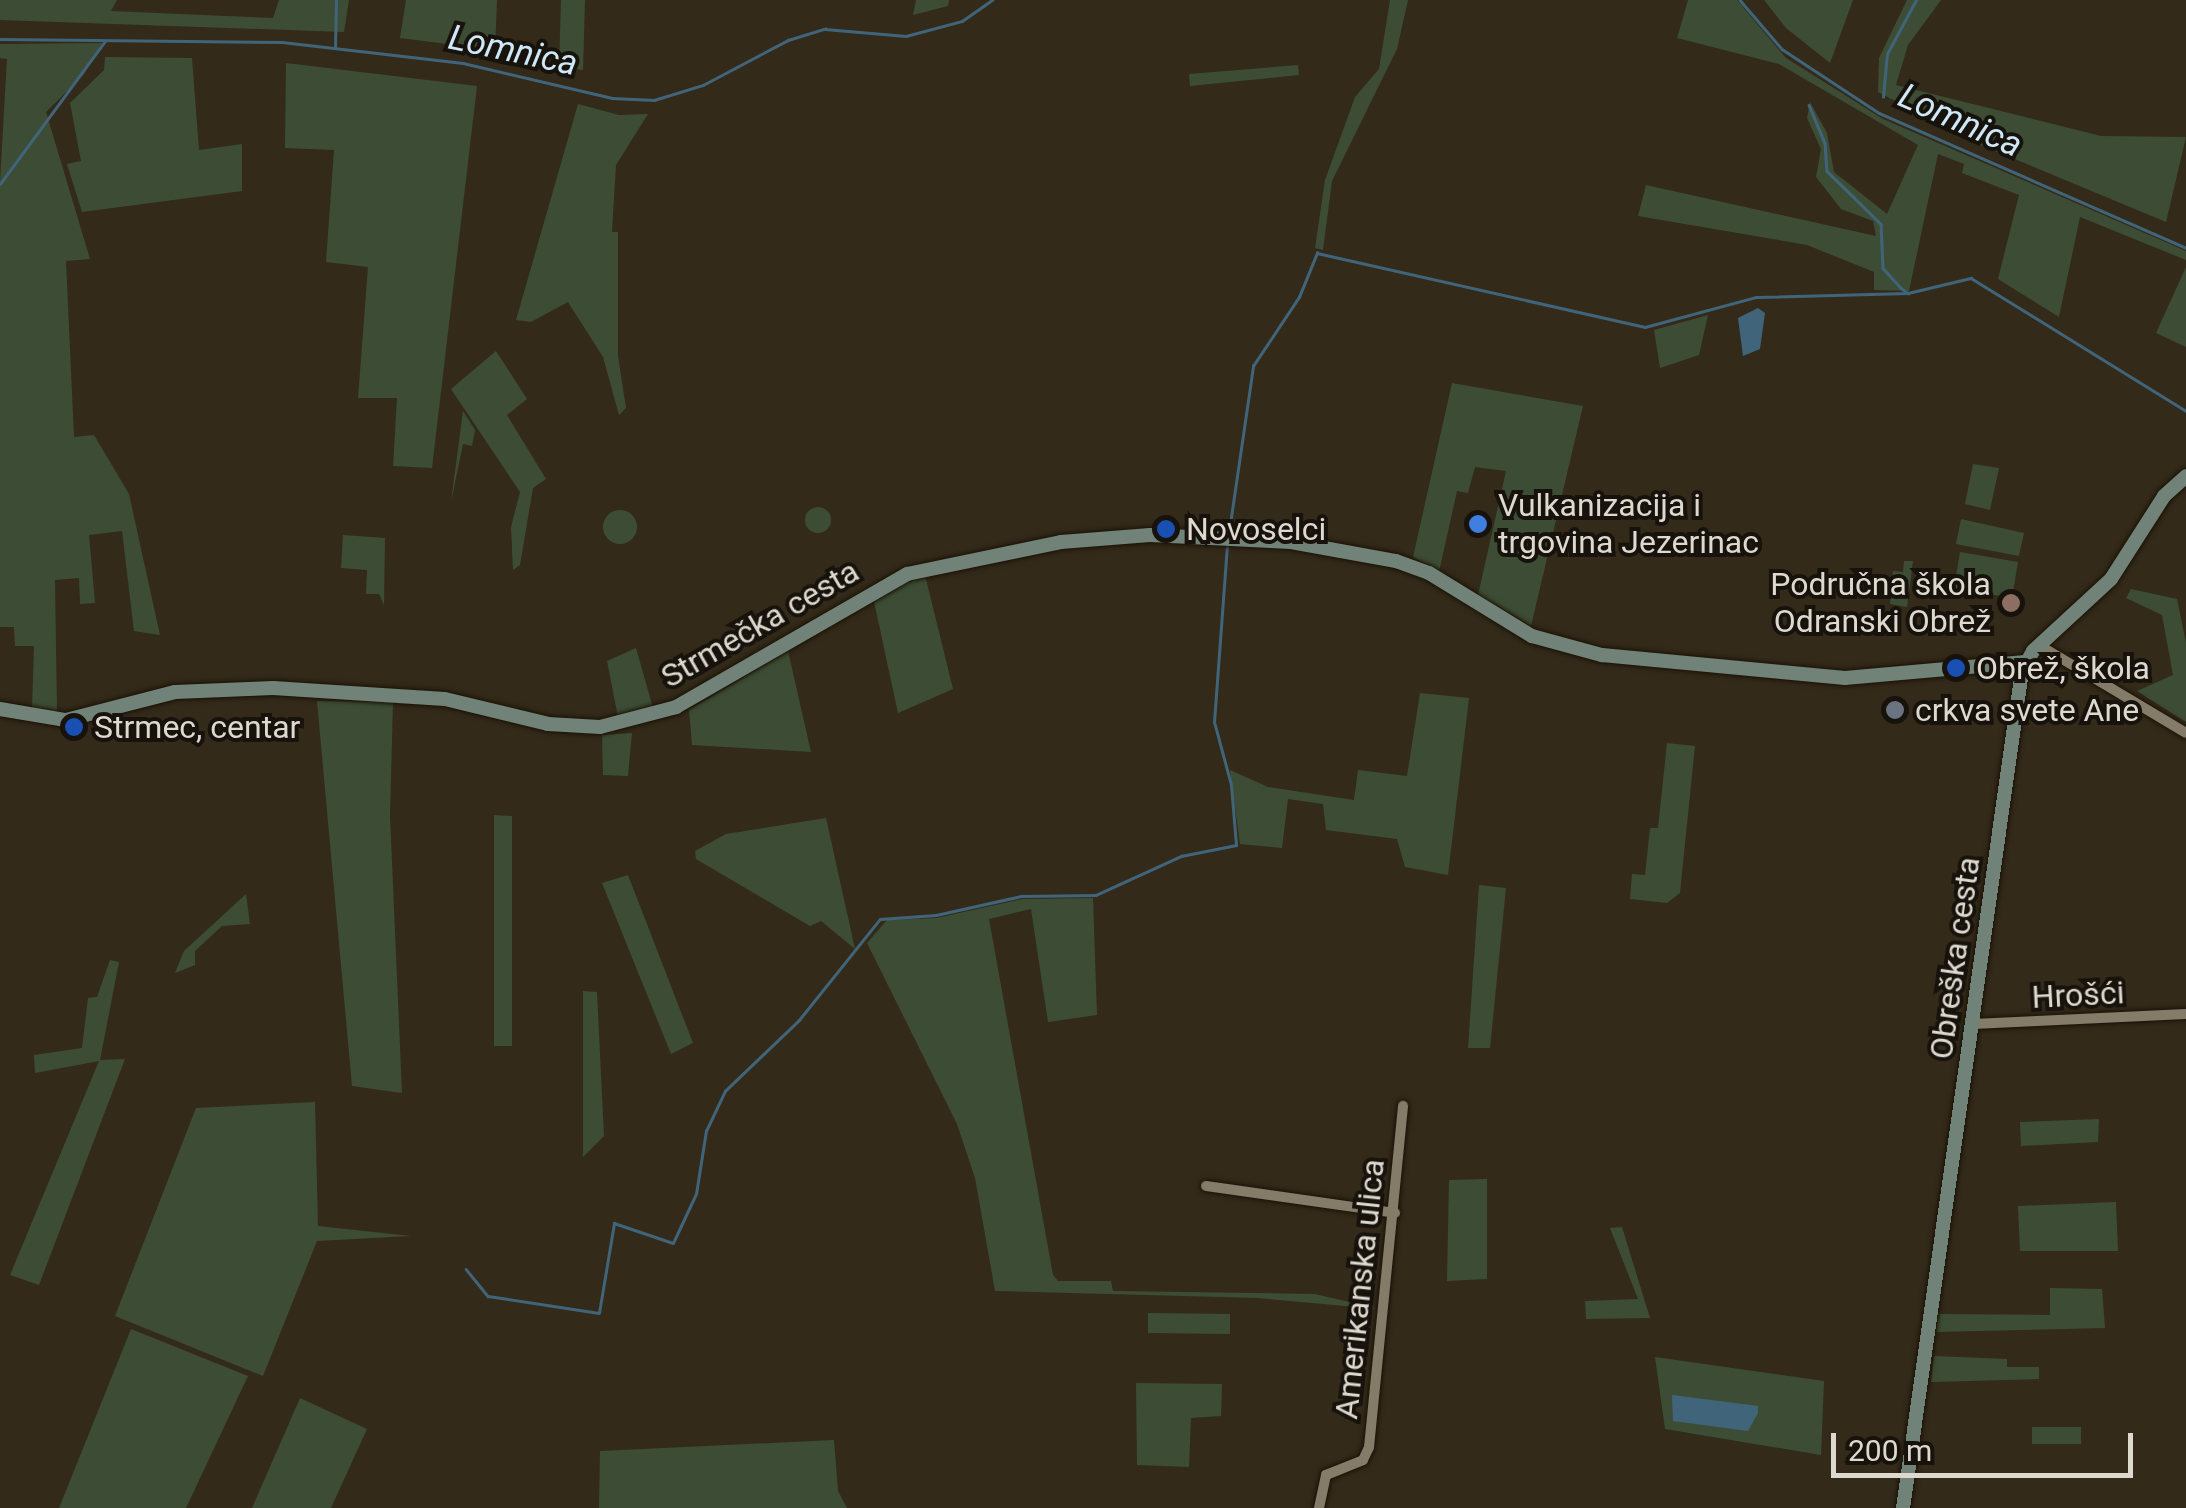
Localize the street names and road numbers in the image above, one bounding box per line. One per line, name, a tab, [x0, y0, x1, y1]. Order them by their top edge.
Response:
street label: Strmečka cesta	[654, 552, 866, 696]
street label: Obreška cesta	[1922, 854, 1988, 1062]
street label: Hrošći	[2031, 973, 2125, 1017]
street label: Amerikanska ulica	[1327, 1157, 1393, 1421]

